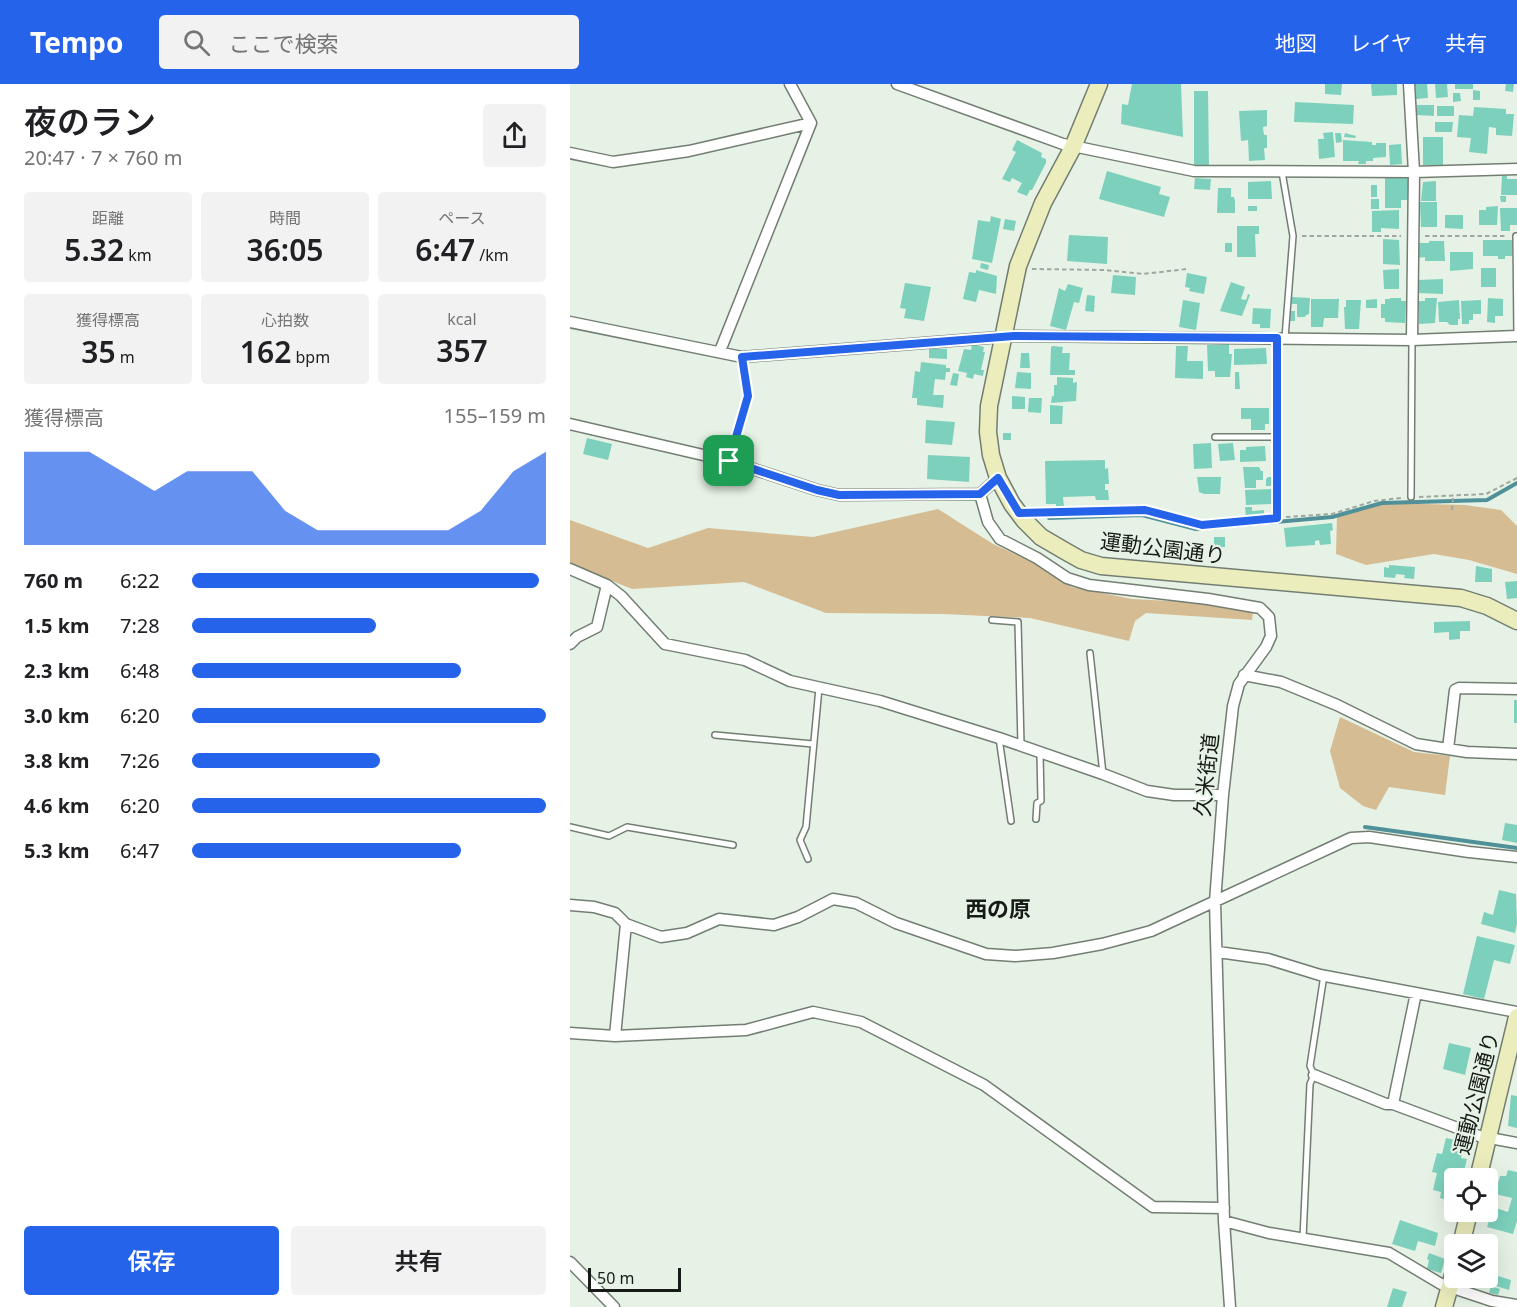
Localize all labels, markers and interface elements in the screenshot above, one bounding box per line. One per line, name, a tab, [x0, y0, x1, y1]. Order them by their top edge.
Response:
search box	[159, 15, 579, 69]
text: Tempo	[30, 23, 123, 61]
icon: search	[180, 26, 213, 59]
text: ここで検索	[228, 28, 338, 58]
text: 地図	[1275, 29, 1317, 57]
text: レイヤ	[1350, 29, 1412, 57]
text: 共有	[1445, 29, 1487, 57]
text: 夜のラン	[24, 99, 156, 144]
button: share	[483, 104, 546, 167]
text: 20:47 · 7 × 760 m	[24, 144, 182, 171]
text: 距離	[92, 207, 124, 229]
text: 時間	[269, 207, 301, 229]
text: ペース	[438, 207, 486, 229]
text: 5.32	[64, 229, 124, 270]
text: 36:05	[247, 229, 323, 270]
text: 6:47	[415, 229, 475, 270]
text: km	[124, 244, 152, 266]
text: /km	[475, 244, 509, 266]
text: kcal	[447, 308, 477, 330]
text: 獲得標高	[76, 309, 140, 331]
text: 心拍数	[261, 309, 309, 331]
text: 357	[436, 330, 488, 371]
text: 35	[81, 331, 116, 372]
text: 162	[240, 331, 291, 372]
text: m	[116, 346, 135, 368]
text: bpm	[291, 346, 330, 368]
text: 155–159 m	[443, 402, 546, 429]
text: 獲得標高	[24, 404, 104, 431]
pin	[703, 435, 754, 486]
icon: arrive	[712, 444, 745, 477]
street label: 運動公園通り	[1099, 526, 1227, 570]
text: 760 m	[24, 567, 83, 594]
text: 6:22	[120, 567, 160, 594]
text: 1.5 km	[24, 612, 90, 639]
text: 7:28	[120, 612, 160, 639]
text: 2.3 km	[24, 657, 90, 684]
text: 6:48	[120, 657, 160, 684]
text: 3.0 km	[24, 702, 90, 729]
text: 6:20	[120, 702, 160, 729]
street label: 久米街道	[1188, 732, 1224, 818]
text: 3.8 km	[24, 747, 90, 774]
text: 7:26	[120, 747, 160, 774]
text: 4.6 km	[24, 792, 90, 819]
text: 6:20	[120, 792, 160, 819]
text: 5.3 km	[24, 837, 90, 864]
text: 6:47	[120, 837, 160, 864]
district label: 西の原	[965, 893, 1031, 923]
street label: 運動公園通り	[1447, 1028, 1505, 1158]
map controls	[1444, 1168, 1498, 1288]
button: locate	[1444, 1168, 1498, 1222]
button: 保存	[24, 1226, 279, 1295]
button: 共有	[291, 1226, 546, 1295]
button: layers	[1444, 1234, 1498, 1288]
scale bar	[588, 1265, 681, 1292]
text: 50 m	[597, 1267, 634, 1289]

